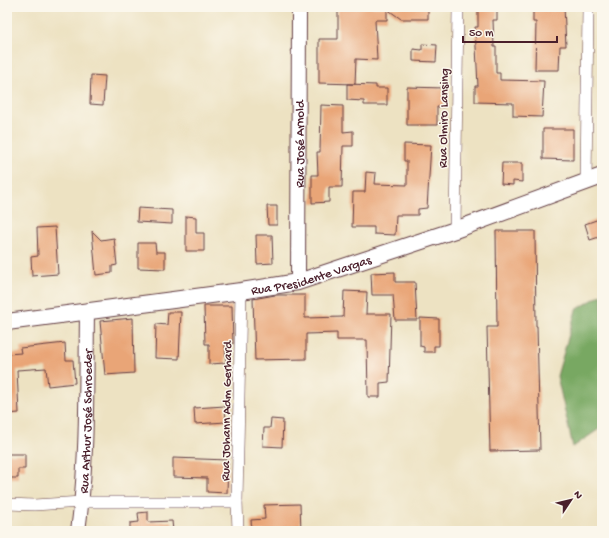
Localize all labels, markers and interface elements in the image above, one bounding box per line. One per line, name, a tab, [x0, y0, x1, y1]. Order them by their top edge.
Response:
scale bar	[463, 18, 557, 44]
text: 50 m	[469, 27, 494, 41]
street label: Rua Olmiro Lansing	[436, 68, 453, 168]
street label: Rua José Arnold	[293, 99, 309, 188]
street label: Rua Presidente Vargas	[250, 253, 374, 299]
street label: Rua Johann Adm Gerhard	[219, 340, 236, 481]
street label: Rua Arthur José Schroeder	[77, 348, 97, 494]
north arrow	[551, 480, 591, 520]
text: N	[571, 489, 585, 502]

